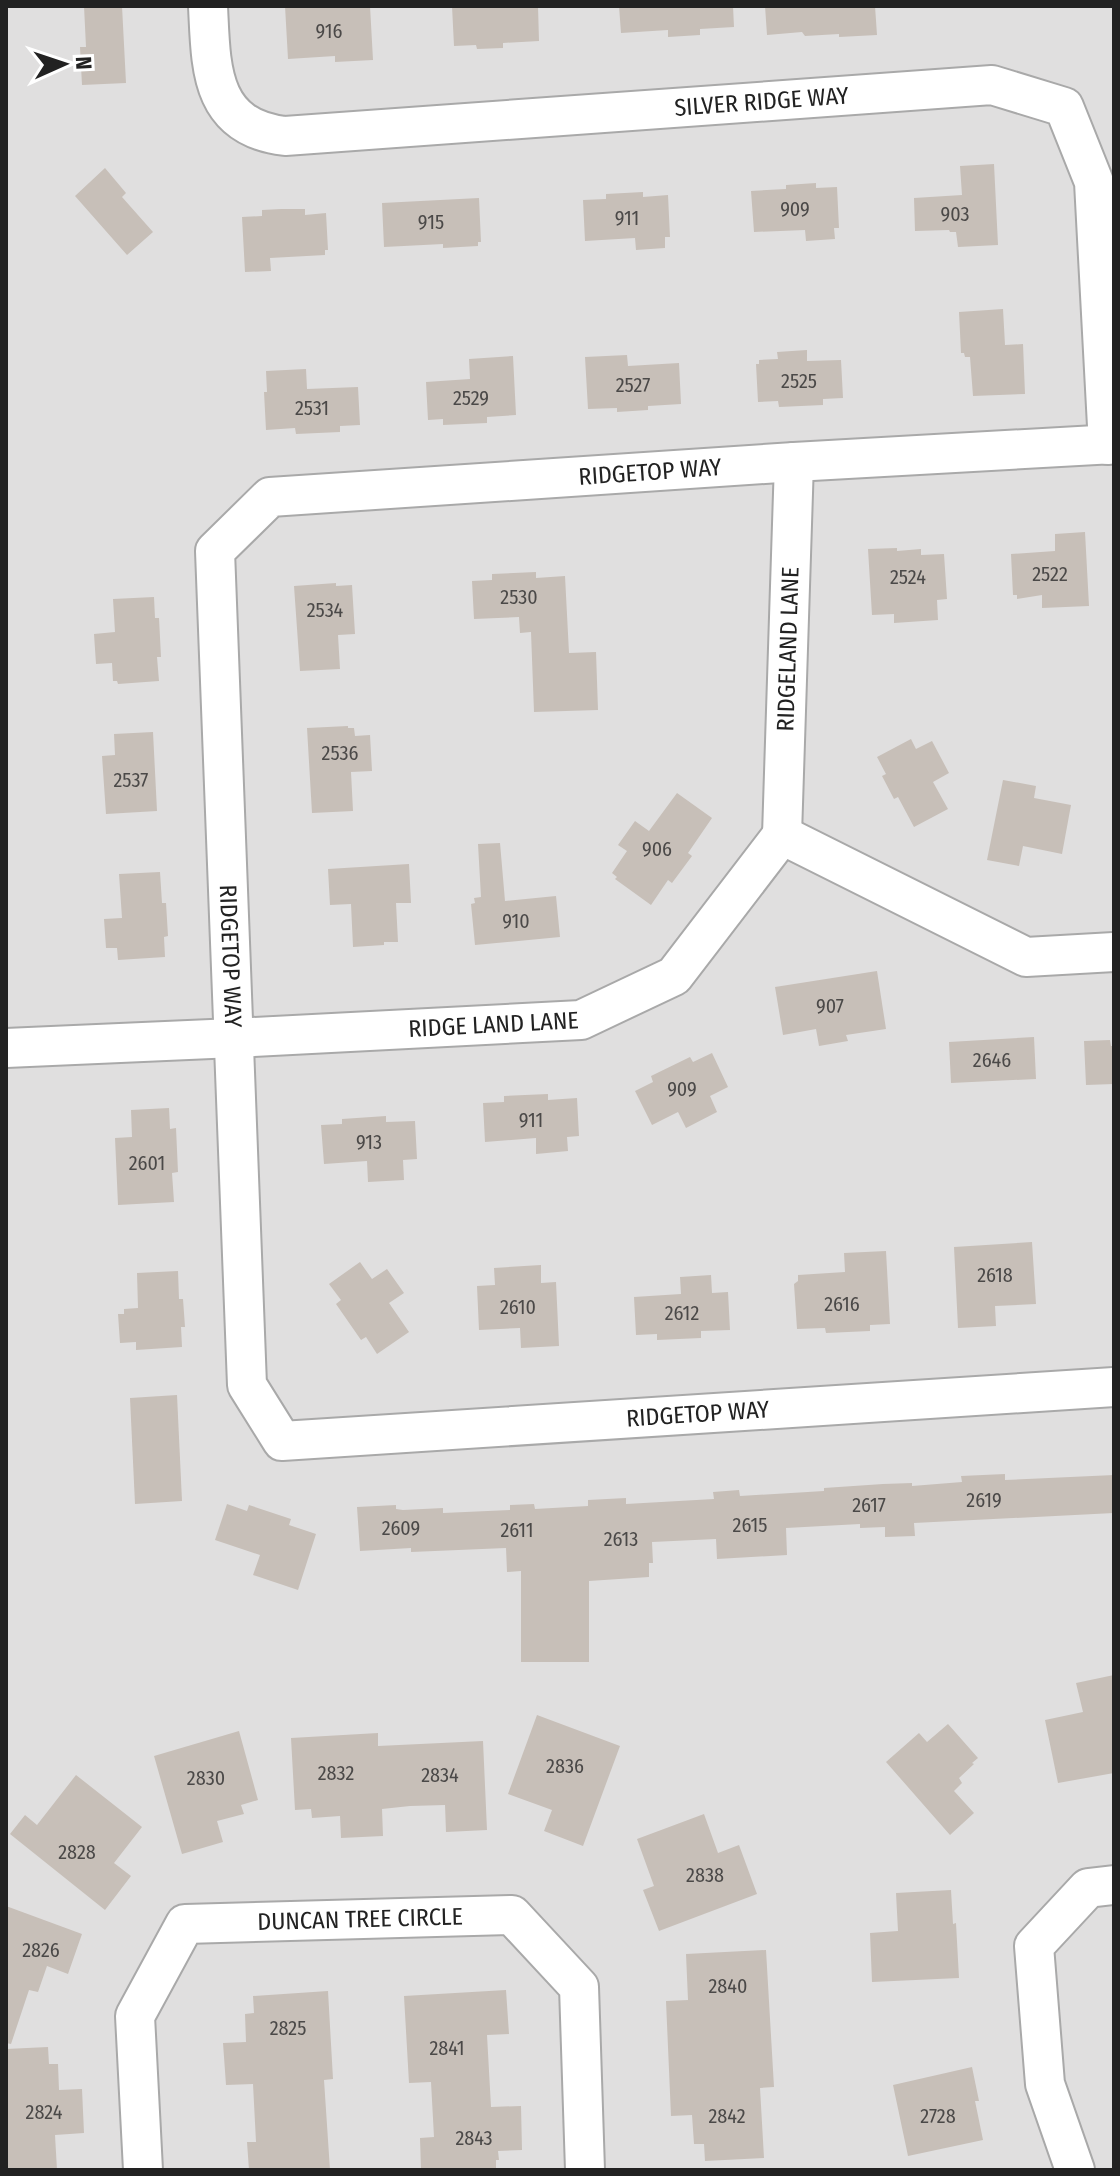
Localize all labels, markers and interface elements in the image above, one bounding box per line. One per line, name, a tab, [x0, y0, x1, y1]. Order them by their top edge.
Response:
house number: 916	[315, 19, 343, 43]
north arrow	[24, 24, 104, 104]
text: N	[70, 56, 97, 70]
street label: SILVER RIDGE WAY	[673, 81, 850, 122]
house number: 909	[780, 197, 810, 221]
house number: 903	[941, 202, 969, 226]
house number: 911	[615, 206, 639, 230]
house number: 915	[418, 210, 444, 234]
house number: 2525	[781, 369, 817, 393]
house number: 2527	[616, 373, 650, 397]
house number: 2529	[453, 386, 489, 410]
house number: 2531	[295, 396, 329, 420]
street label: RIDGETOP WAY	[578, 453, 722, 491]
house number: 2522	[1032, 562, 1068, 586]
house number: 2524	[890, 565, 926, 589]
street label: RIDGELAND LANE	[771, 566, 805, 732]
house number: 2530	[500, 585, 538, 609]
house number: 2534	[307, 598, 344, 622]
house number: 2536	[322, 741, 358, 765]
house number: 2537	[114, 768, 148, 792]
house number: 906	[642, 837, 672, 861]
street label: RIDGETOP WAY	[214, 884, 247, 1028]
house number: 910	[502, 909, 530, 933]
house number: 907	[816, 994, 844, 1018]
street label: RIDGE LAND LANE	[408, 1006, 579, 1043]
house number: 2646	[973, 1048, 1011, 1072]
house number: 909	[667, 1077, 697, 1101]
house number: 911	[519, 1108, 543, 1132]
house number: 913	[356, 1130, 382, 1154]
house number: 2601	[129, 1151, 165, 1175]
house number: 2618	[977, 1263, 1013, 1287]
house number: 2616	[824, 1292, 860, 1316]
house number: 2610	[500, 1295, 536, 1319]
house number: 2612	[665, 1301, 699, 1325]
street label: RIDGETOP WAY	[625, 1395, 770, 1433]
house number: 2619	[966, 1488, 1002, 1512]
house number: 2617	[852, 1493, 886, 1517]
house number: 2615	[733, 1513, 767, 1537]
house number: 2609	[382, 1516, 420, 1540]
house number: 2611	[500, 1518, 534, 1542]
house number: 2613	[604, 1527, 638, 1551]
house number: 2836	[546, 1754, 584, 1778]
house number: 2832	[318, 1761, 354, 1785]
house number: 2834	[421, 1763, 459, 1787]
house number: 2830	[187, 1766, 225, 1790]
house number: 2828	[58, 1840, 96, 1864]
house number: 2838	[686, 1863, 724, 1887]
street label: DUNCAN TREE CIRCLE	[257, 1902, 463, 1936]
house number: 2826	[22, 1938, 60, 1962]
house number: 2840	[709, 1974, 747, 1998]
house number: 2825	[270, 2016, 306, 2040]
house number: 2841	[429, 2036, 465, 2060]
house number: 2824	[26, 2100, 63, 2124]
house number: 2842	[708, 2104, 746, 2128]
house number: 2728	[920, 2104, 956, 2128]
house number: 2843	[455, 2126, 493, 2150]

